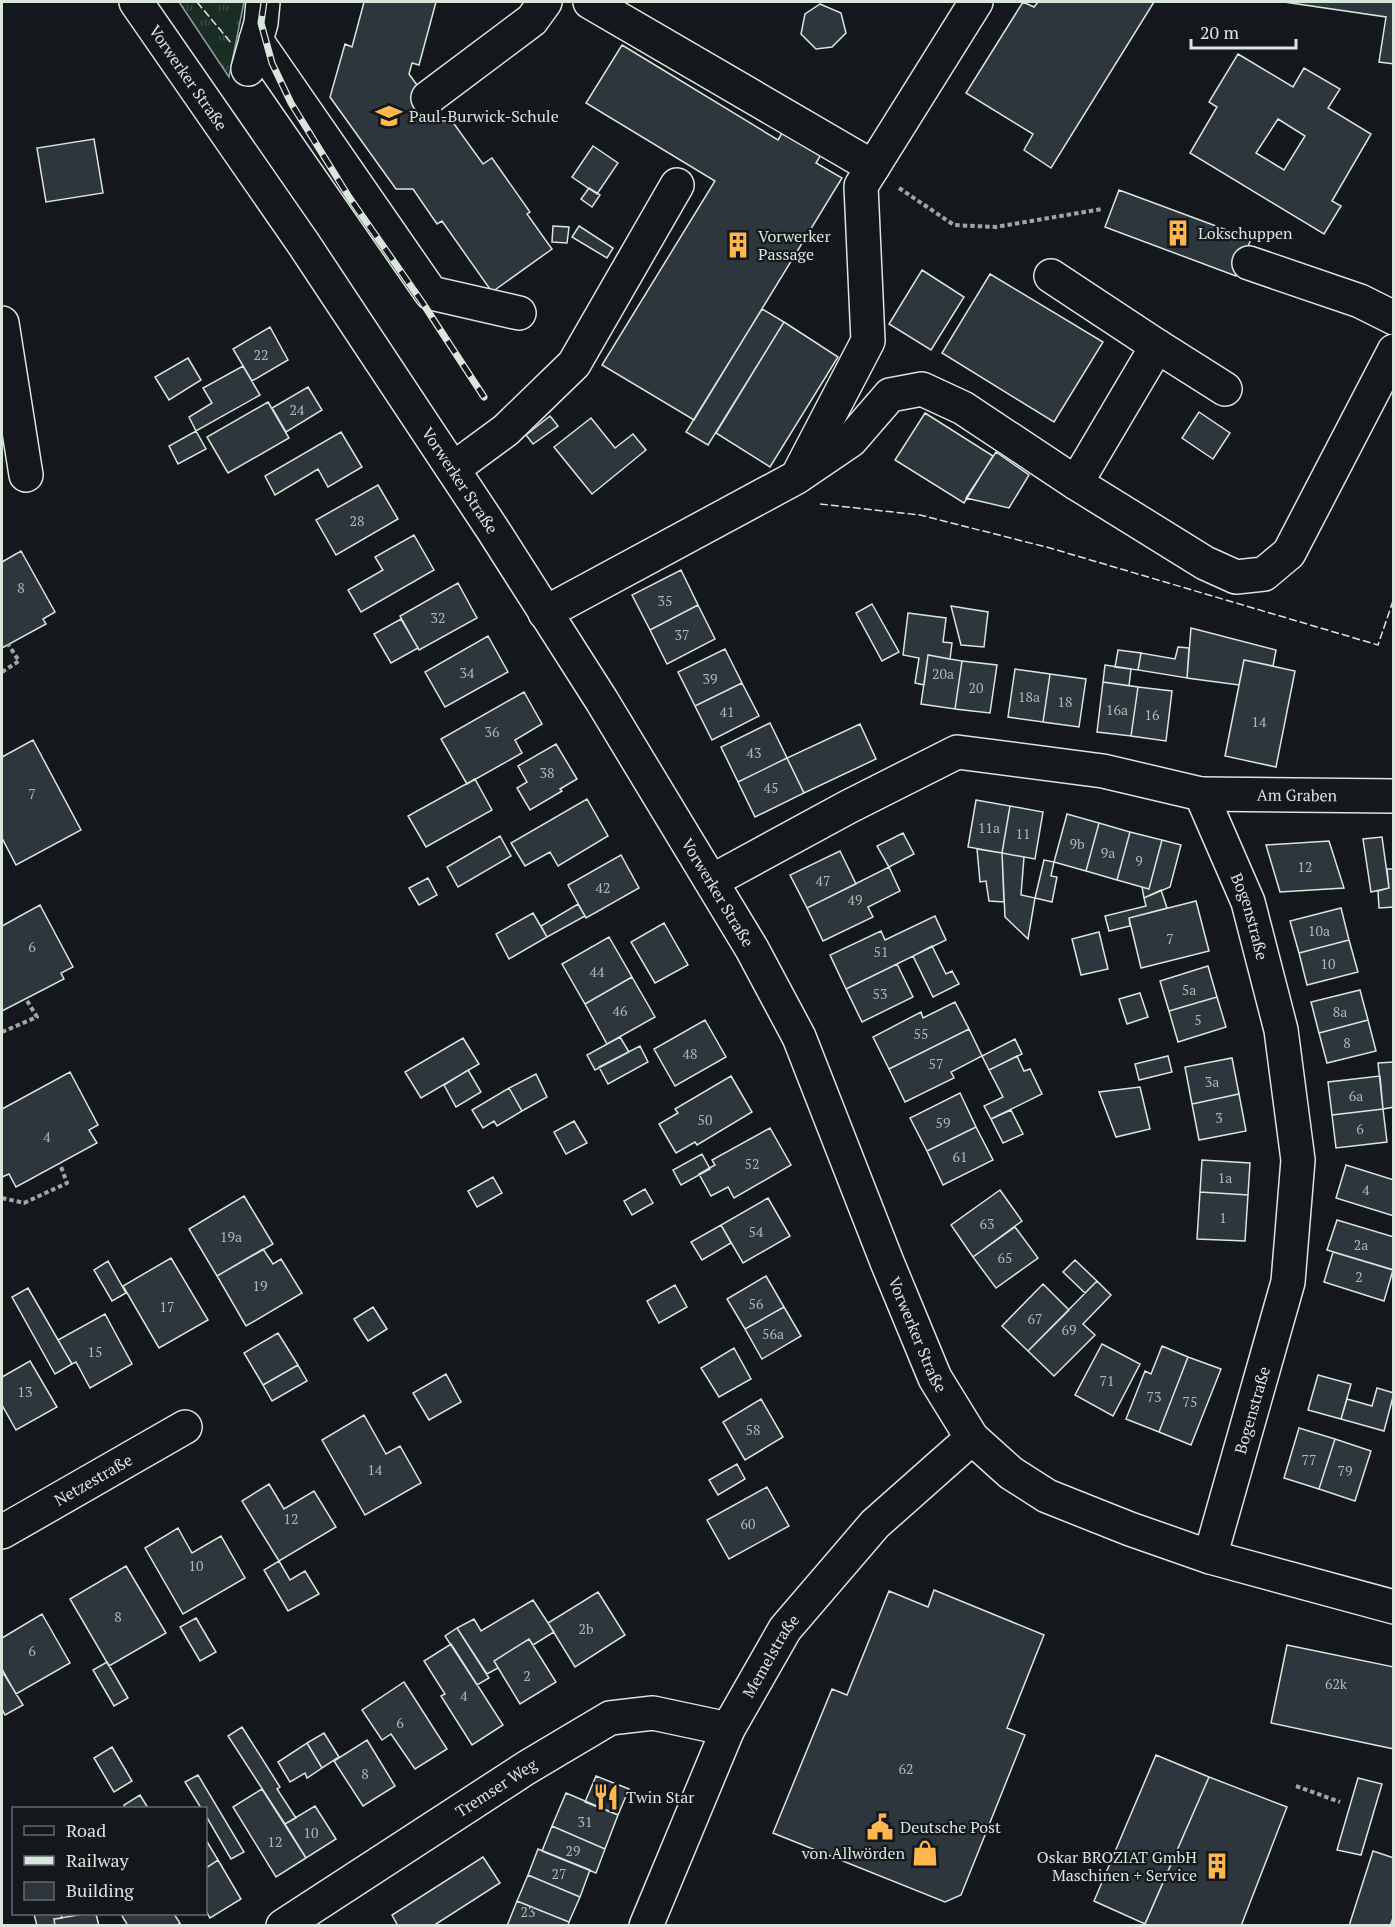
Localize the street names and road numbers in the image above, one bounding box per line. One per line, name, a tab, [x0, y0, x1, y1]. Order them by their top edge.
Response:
street label: Vorwerker Straße	[144, 21, 233, 135]
street label: Vorwerker Straße	[417, 423, 503, 538]
street label: Am Graben	[1257, 784, 1338, 806]
street label: Vorwerker Straße	[676, 834, 759, 951]
street label: Bogenstraße	[1226, 870, 1273, 962]
street label: Vorwerker Straße	[883, 1273, 952, 1396]
street label: Bogenstraße	[1229, 1364, 1275, 1456]
street label: Netzestraße	[50, 1449, 136, 1511]
street label: Memelstraße	[737, 1609, 804, 1702]
street label: Tremser Weg	[451, 1753, 541, 1822]

